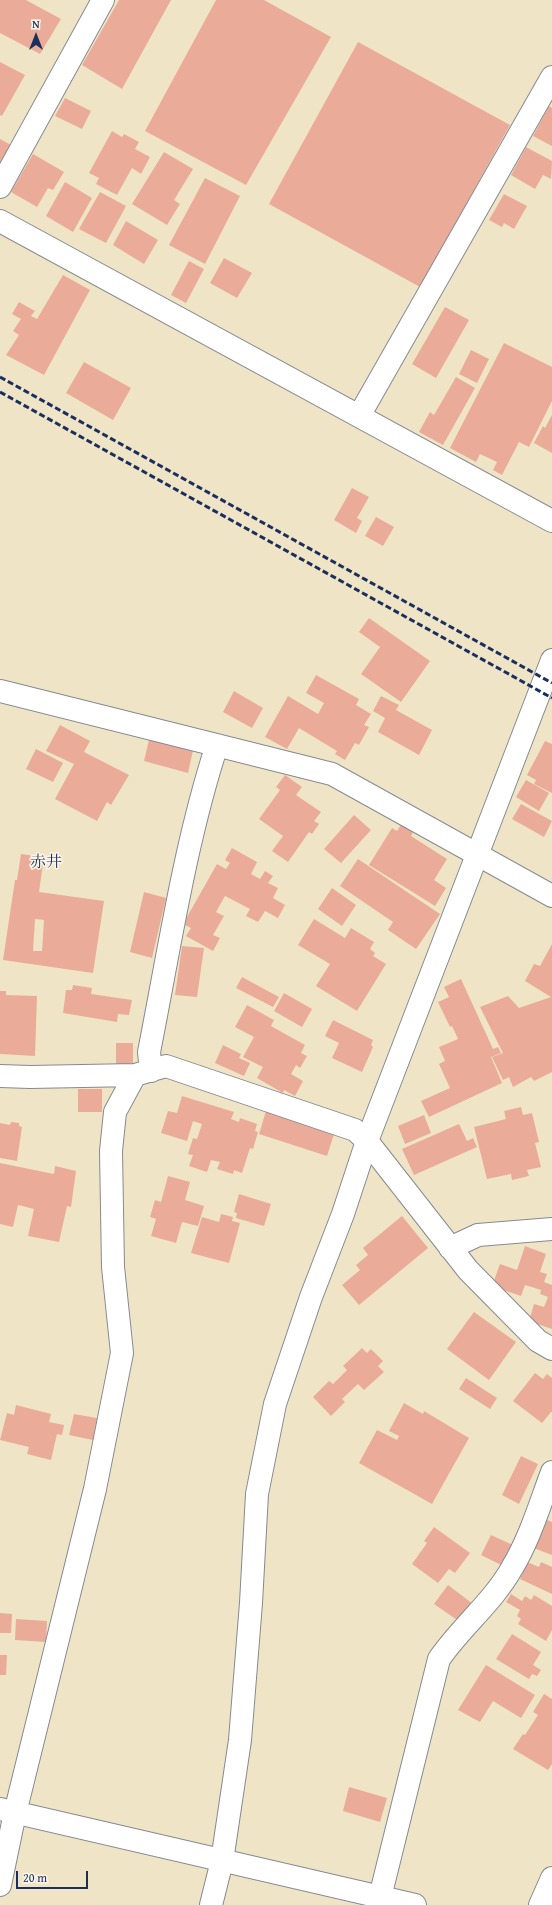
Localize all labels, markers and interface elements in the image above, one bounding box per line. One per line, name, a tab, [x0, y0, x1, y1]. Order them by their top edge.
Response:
north arrow	[16, 16, 56, 56]
text: N	[32, 16, 40, 32]
district label: 赤井	[30, 853, 62, 873]
scale bar	[18, 1863, 90, 1889]
text: 20 m	[23, 1869, 47, 1886]

